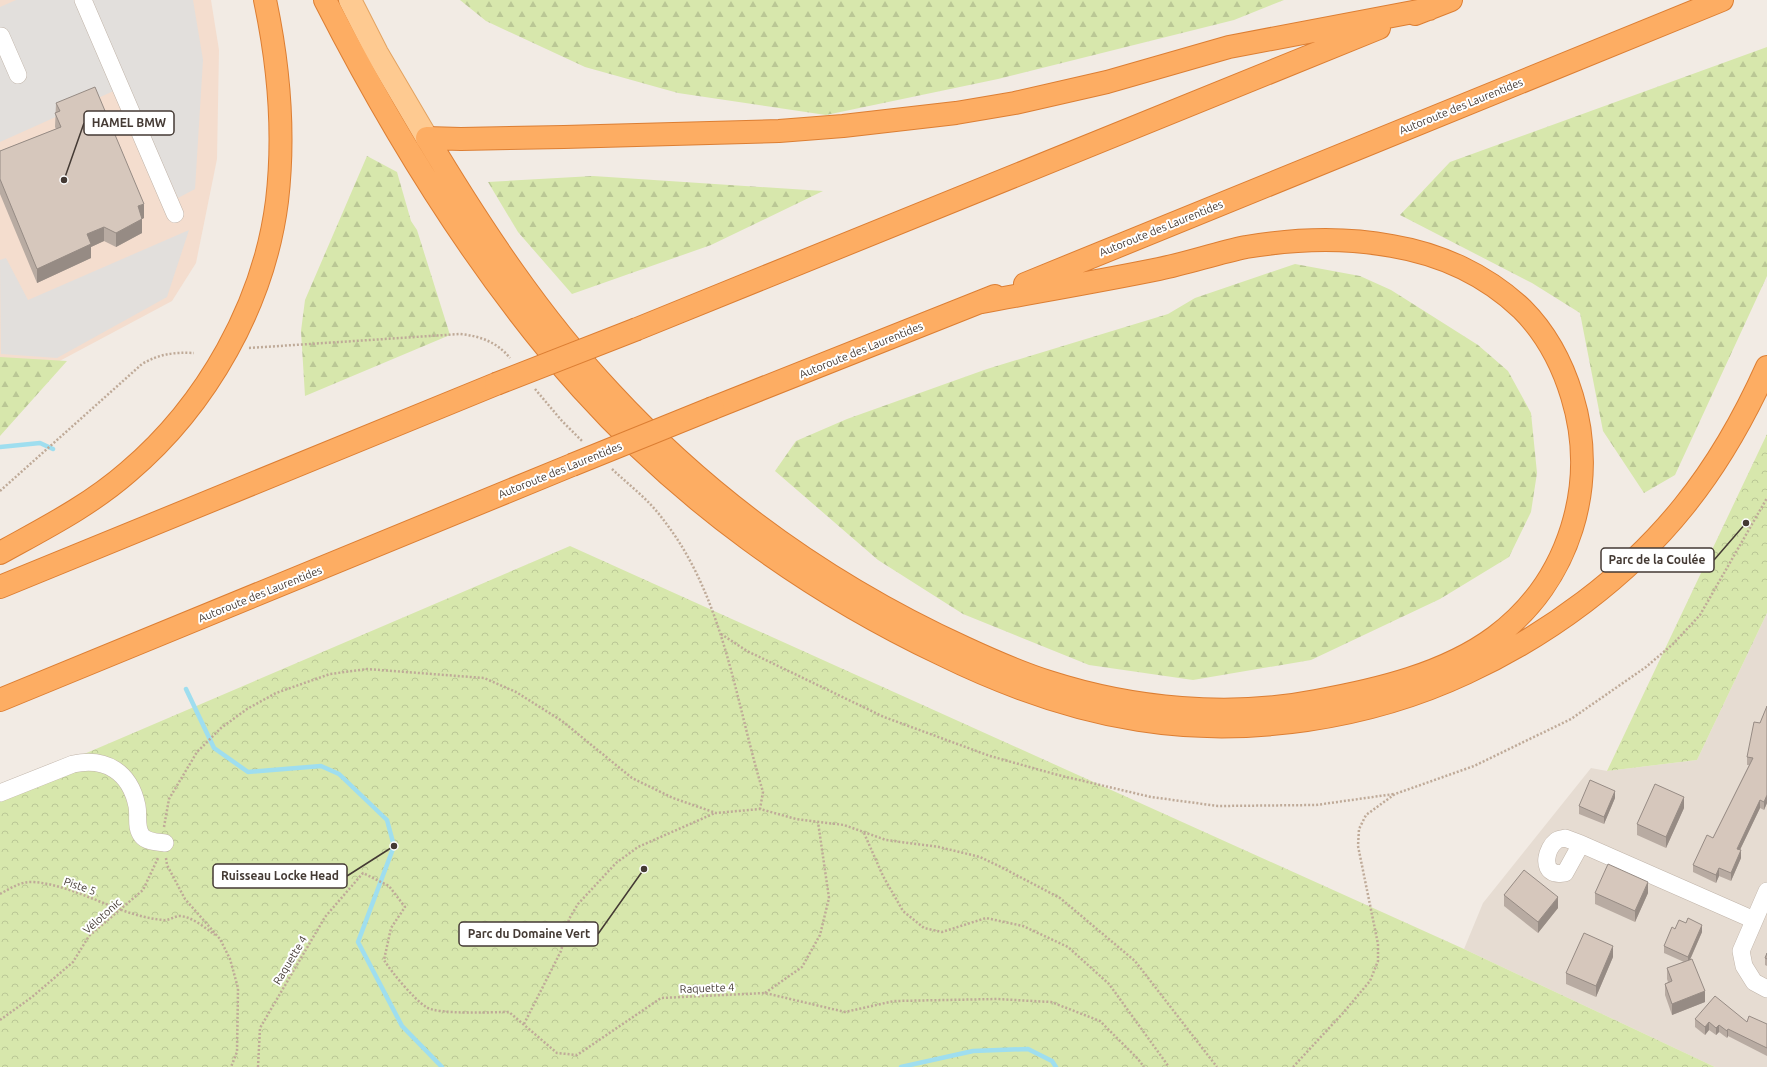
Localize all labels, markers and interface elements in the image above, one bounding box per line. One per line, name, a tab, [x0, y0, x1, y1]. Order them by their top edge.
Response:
street label: Autoroute des Laurentides	[1398, 76, 1525, 136]
callout: HAMEL BMW	[84, 111, 174, 135]
text: HAMEL BMW	[92, 116, 167, 129]
street label: Autoroute des Laurentides	[1098, 198, 1225, 258]
street label: Autoroute des Laurentides	[798, 320, 925, 380]
street label: Autoroute des Laurentides	[497, 440, 624, 500]
callout: Parc de la Coulée	[1601, 548, 1714, 572]
text: Parc de la Coulée	[1609, 553, 1705, 566]
street label: Autoroute des Laurentides	[197, 564, 324, 624]
callout: Ruisseau Locke Head	[213, 864, 347, 888]
text: Ruisseau Locke Head	[221, 869, 339, 882]
street label: Piste 5	[62, 875, 98, 897]
street label: Vélotonic	[81, 896, 123, 936]
callout: Parc du Domaine Vert	[459, 922, 598, 946]
text: Parc du Domaine Vert	[468, 927, 590, 940]
street label: Raquette 4	[271, 933, 309, 987]
street label: Raquette 4	[679, 981, 735, 995]

